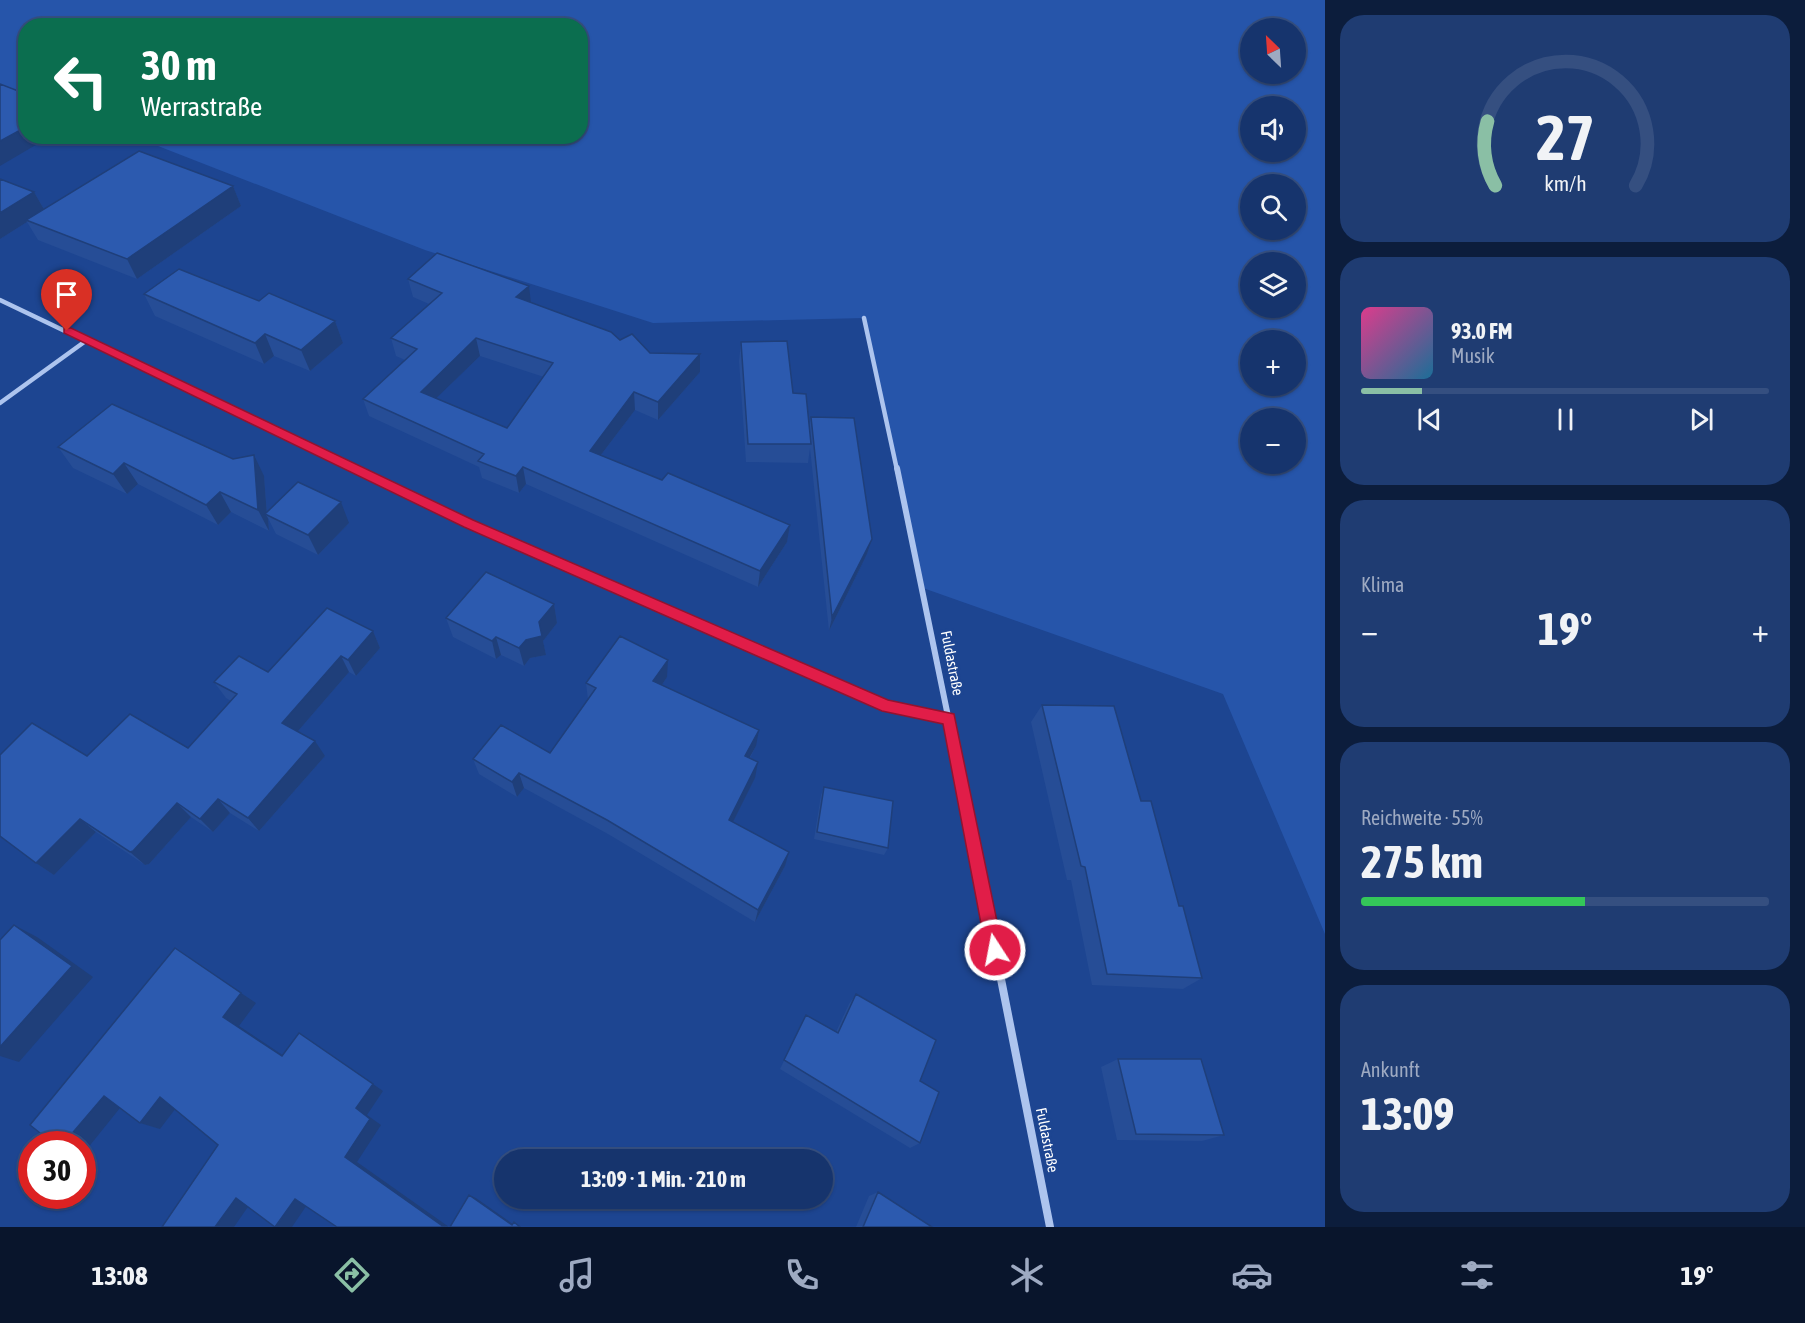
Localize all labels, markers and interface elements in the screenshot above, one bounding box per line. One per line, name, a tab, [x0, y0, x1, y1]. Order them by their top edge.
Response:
north arrow	[1240, 18, 1306, 84]
map controls	[1240, 18, 1306, 474]
text: 30 m	[141, 41, 216, 89]
icon: left	[42, 42, 120, 120]
text: Werrastraße	[141, 91, 262, 122]
button: sound	[1240, 96, 1306, 162]
text: 27	[1536, 102, 1594, 173]
text: km/h	[1544, 171, 1586, 196]
button: search	[1240, 174, 1306, 240]
button: layers	[1240, 252, 1306, 318]
pin	[41, 269, 92, 331]
icon: arrive	[50, 278, 83, 311]
text: 93.0 FM	[1451, 318, 1513, 344]
button: +	[1240, 330, 1306, 396]
text: Musik	[1451, 344, 1495, 367]
icon: previous	[1413, 403, 1446, 436]
icon: pause	[1549, 403, 1582, 436]
icon: next	[1685, 403, 1718, 436]
button: −	[1240, 408, 1306, 474]
text: Klima	[1361, 573, 1404, 596]
text: 19°	[1538, 603, 1592, 655]
text: −	[1361, 611, 1378, 649]
text: +	[1752, 611, 1769, 649]
street label: Fuldastraße	[938, 629, 967, 697]
text: Reichweite · 55%	[1361, 806, 1483, 829]
text: 275 km	[1361, 836, 1483, 888]
position arrow	[963, 918, 1027, 982]
text: Ankunft	[1361, 1058, 1420, 1081]
text: 13:09	[1361, 1088, 1455, 1140]
street label: Fuldastraße	[1033, 1106, 1062, 1174]
speed limit sign: 30	[18, 1131, 96, 1209]
text: 13:09 · 1 Min. · 210 m	[581, 1166, 746, 1192]
icon: directions	[331, 1254, 373, 1296]
icon: music	[556, 1254, 598, 1296]
icon: phone	[781, 1254, 823, 1296]
icon: climate	[1006, 1254, 1048, 1296]
icon: car	[1231, 1254, 1273, 1296]
icon: filters	[1456, 1254, 1498, 1296]
text: 13:08	[92, 1260, 148, 1291]
text: 19°	[1681, 1260, 1713, 1291]

